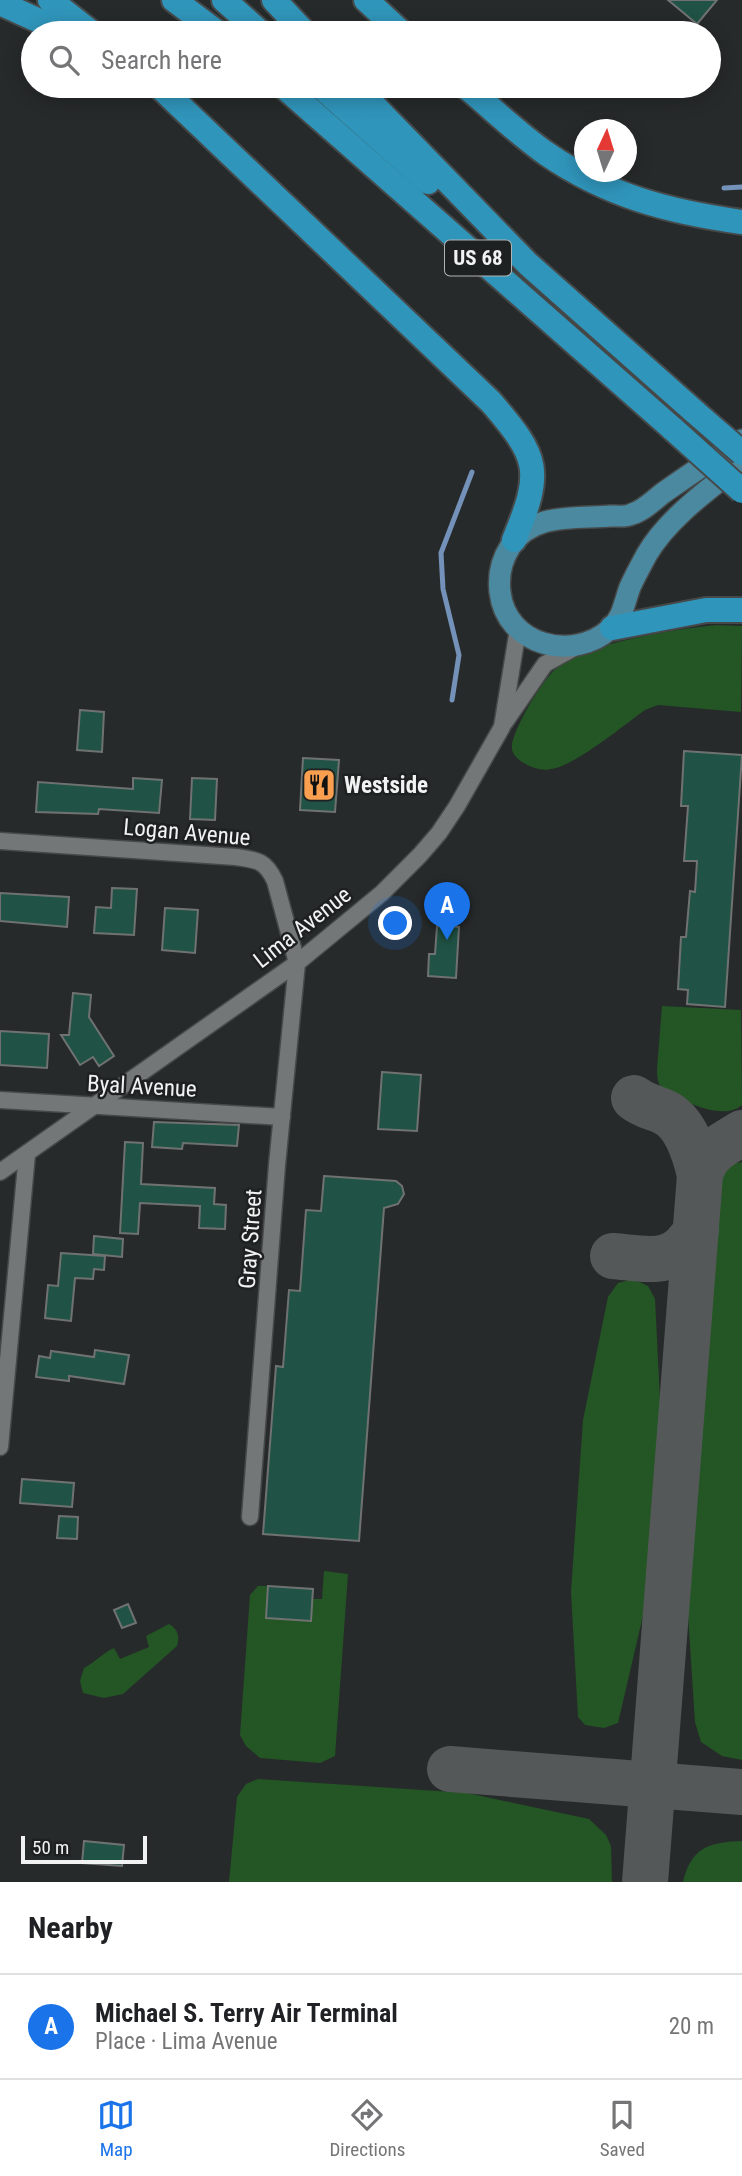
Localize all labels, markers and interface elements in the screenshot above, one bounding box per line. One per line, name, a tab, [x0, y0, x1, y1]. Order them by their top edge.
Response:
search box	[21, 21, 721, 98]
icon: search	[45, 41, 83, 79]
text: Search here	[101, 45, 222, 75]
north arrow	[574, 119, 637, 182]
road number: US 68	[445, 240, 511, 276]
restaurant icon: Westside	[300, 766, 338, 804]
place label: Westside	[344, 772, 428, 799]
street label: Logan Avenue	[122, 813, 252, 852]
street label: Lima Avenue	[248, 881, 356, 974]
pin: A	[424, 882, 470, 940]
your location	[378, 906, 412, 940]
street label: Byal Avenue	[86, 1070, 197, 1103]
street label: Gray Street	[234, 1188, 267, 1290]
scale bar	[21, 1833, 147, 1865]
text: 50 m	[32, 1836, 69, 1859]
text: Nearby	[28, 1910, 113, 1945]
text: Michael S. Terry Air Terminal	[95, 1998, 398, 2028]
text: A	[44, 2013, 58, 2040]
text: 20 m	[669, 2013, 714, 2040]
text: Place · Lima Avenue	[95, 2028, 278, 2055]
tab: Map	[97, 2096, 135, 2161]
tab: Directions	[329, 2096, 405, 2161]
tab: Saved	[600, 2096, 645, 2161]

